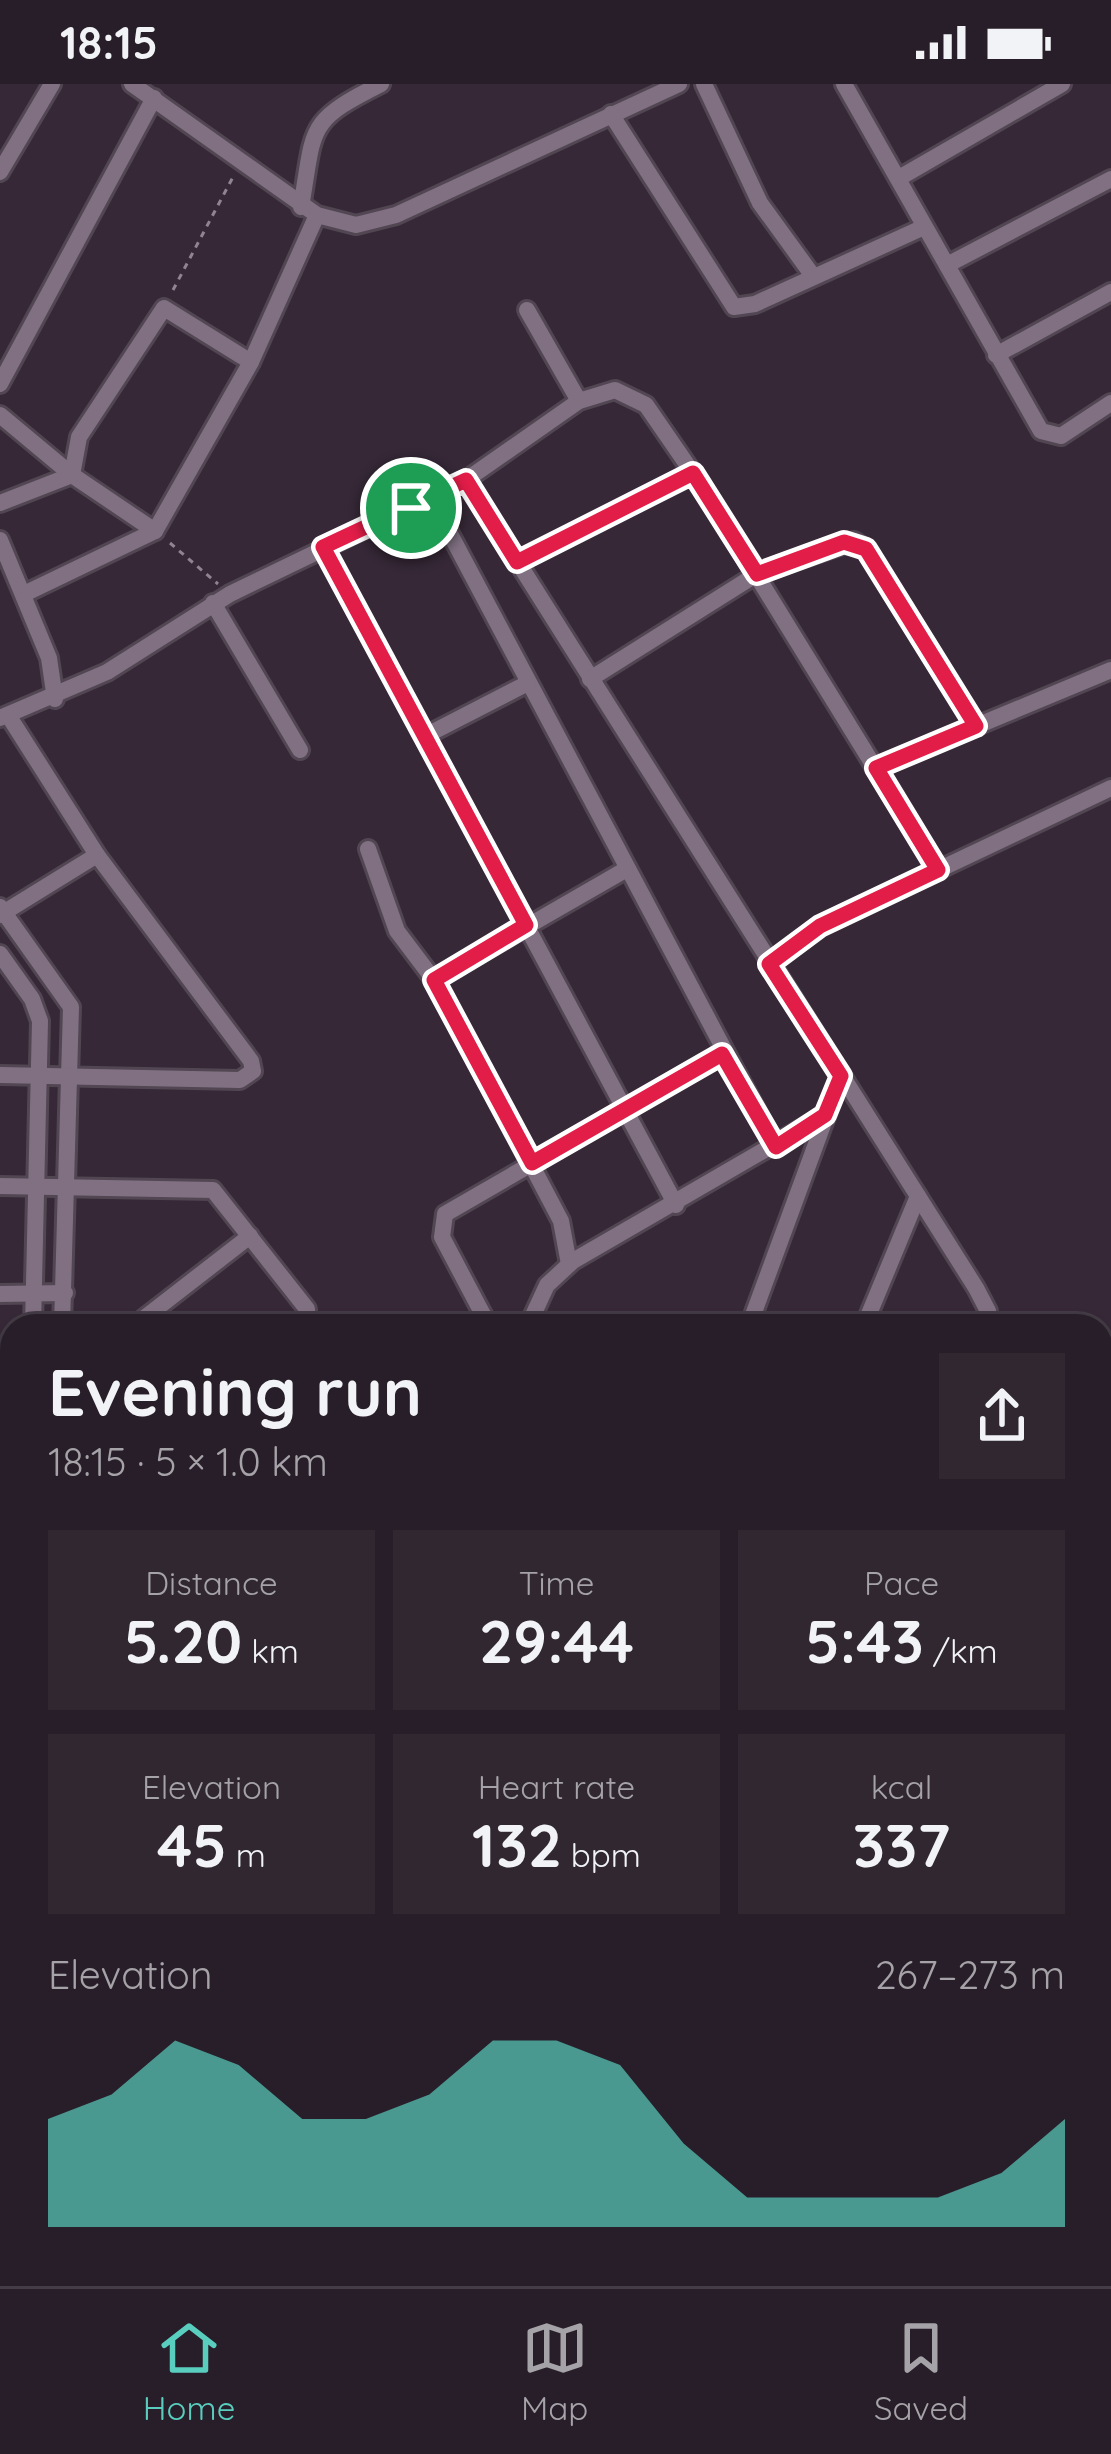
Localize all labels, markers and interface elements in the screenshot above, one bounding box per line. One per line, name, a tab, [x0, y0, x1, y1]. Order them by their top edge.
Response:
text: 18:15	[60, 14, 158, 70]
pin	[360, 457, 462, 559]
icon: arrive	[378, 475, 444, 541]
text: Evening run	[48, 1350, 422, 1433]
button: share	[939, 1353, 1065, 1479]
text: 18:15 · 5 × 1.0 km	[48, 1437, 328, 1486]
text: Distance	[145, 1562, 278, 1603]
text: Time	[519, 1562, 594, 1603]
text: Pace	[864, 1562, 939, 1603]
text: 5.20	[124, 1603, 242, 1678]
text: 29:44	[479, 1603, 634, 1678]
text: 5:43	[805, 1603, 924, 1678]
text: km	[242, 1630, 299, 1671]
text: /km	[924, 1630, 998, 1671]
text: Elevation	[142, 1766, 281, 1807]
text: Heart rate	[478, 1766, 635, 1807]
text: kcal	[871, 1766, 932, 1807]
text: 45	[157, 1807, 227, 1882]
text: 132	[472, 1807, 562, 1882]
text: 337	[853, 1807, 950, 1882]
text: m	[227, 1834, 266, 1875]
text: bpm	[562, 1834, 641, 1875]
text: Elevation	[48, 1950, 212, 1999]
text: 267–273 m	[875, 1950, 1065, 1999]
tab: Home	[143, 2315, 235, 2428]
tab: Map	[521, 2315, 588, 2428]
tab: Saved	[874, 2315, 968, 2428]

